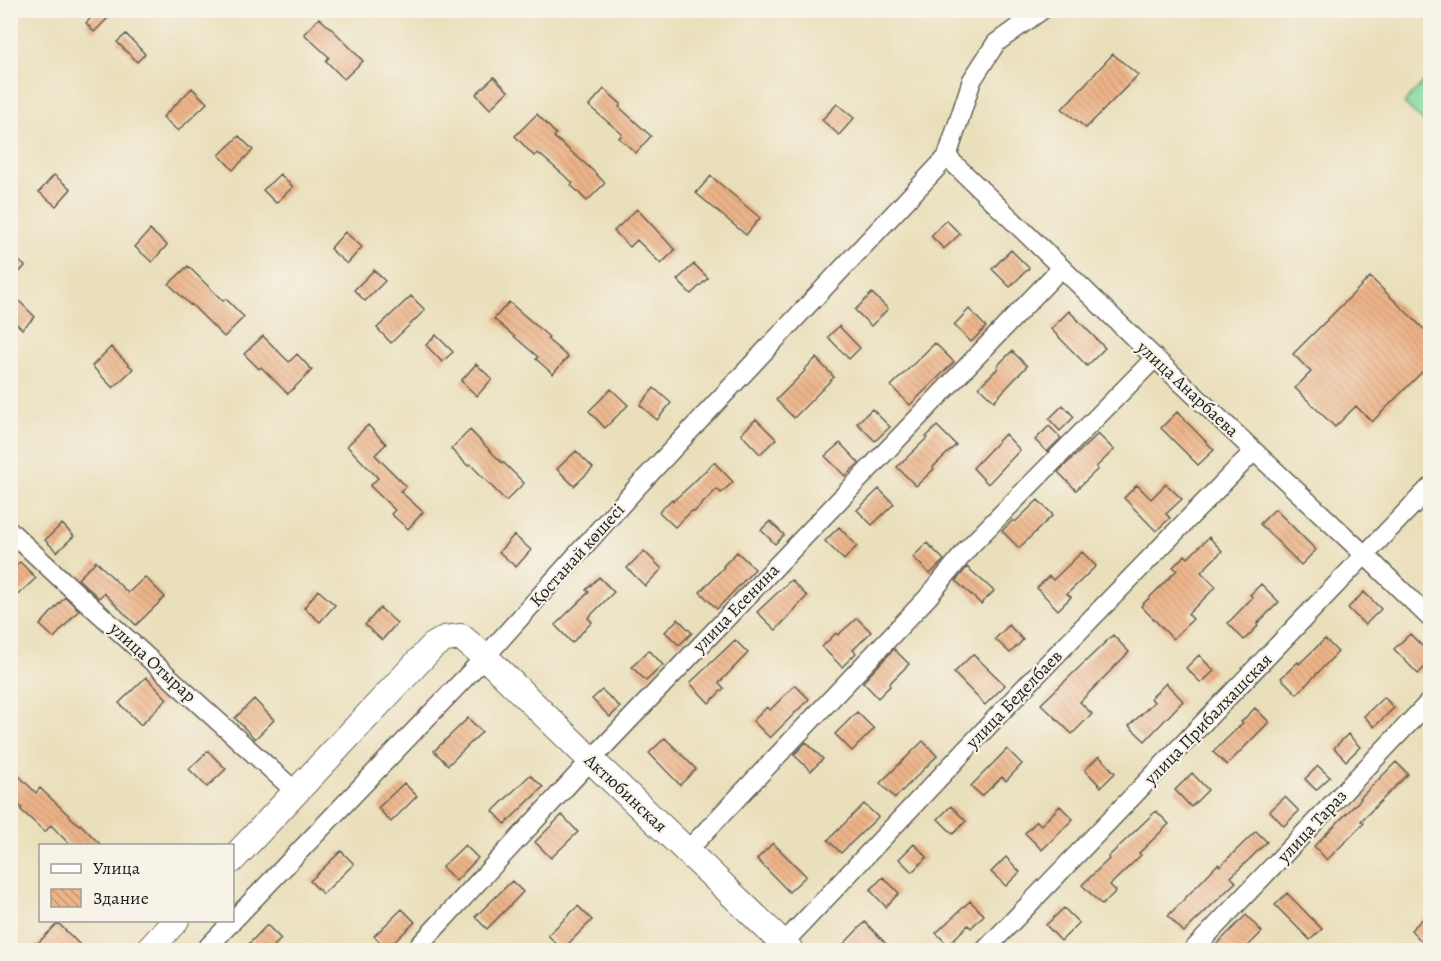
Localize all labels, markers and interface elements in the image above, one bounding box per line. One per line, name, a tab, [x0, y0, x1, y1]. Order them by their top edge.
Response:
street label: улица Анарбаева	[1131, 335, 1244, 443]
street label: Қостанай көшесі	[524, 498, 630, 612]
street label: улица Есенина	[687, 558, 785, 659]
street label: улица Отырар	[104, 616, 202, 707]
street label: улица Беделбаев	[960, 644, 1067, 754]
street label: улица Прибалхашская	[1138, 648, 1277, 791]
street label: Актюбинская	[579, 748, 673, 838]
street label: улица Тараз	[1271, 784, 1352, 869]
legend	[39, 844, 234, 922]
text: Улица	[93, 856, 141, 880]
text: Здание	[93, 886, 149, 910]

